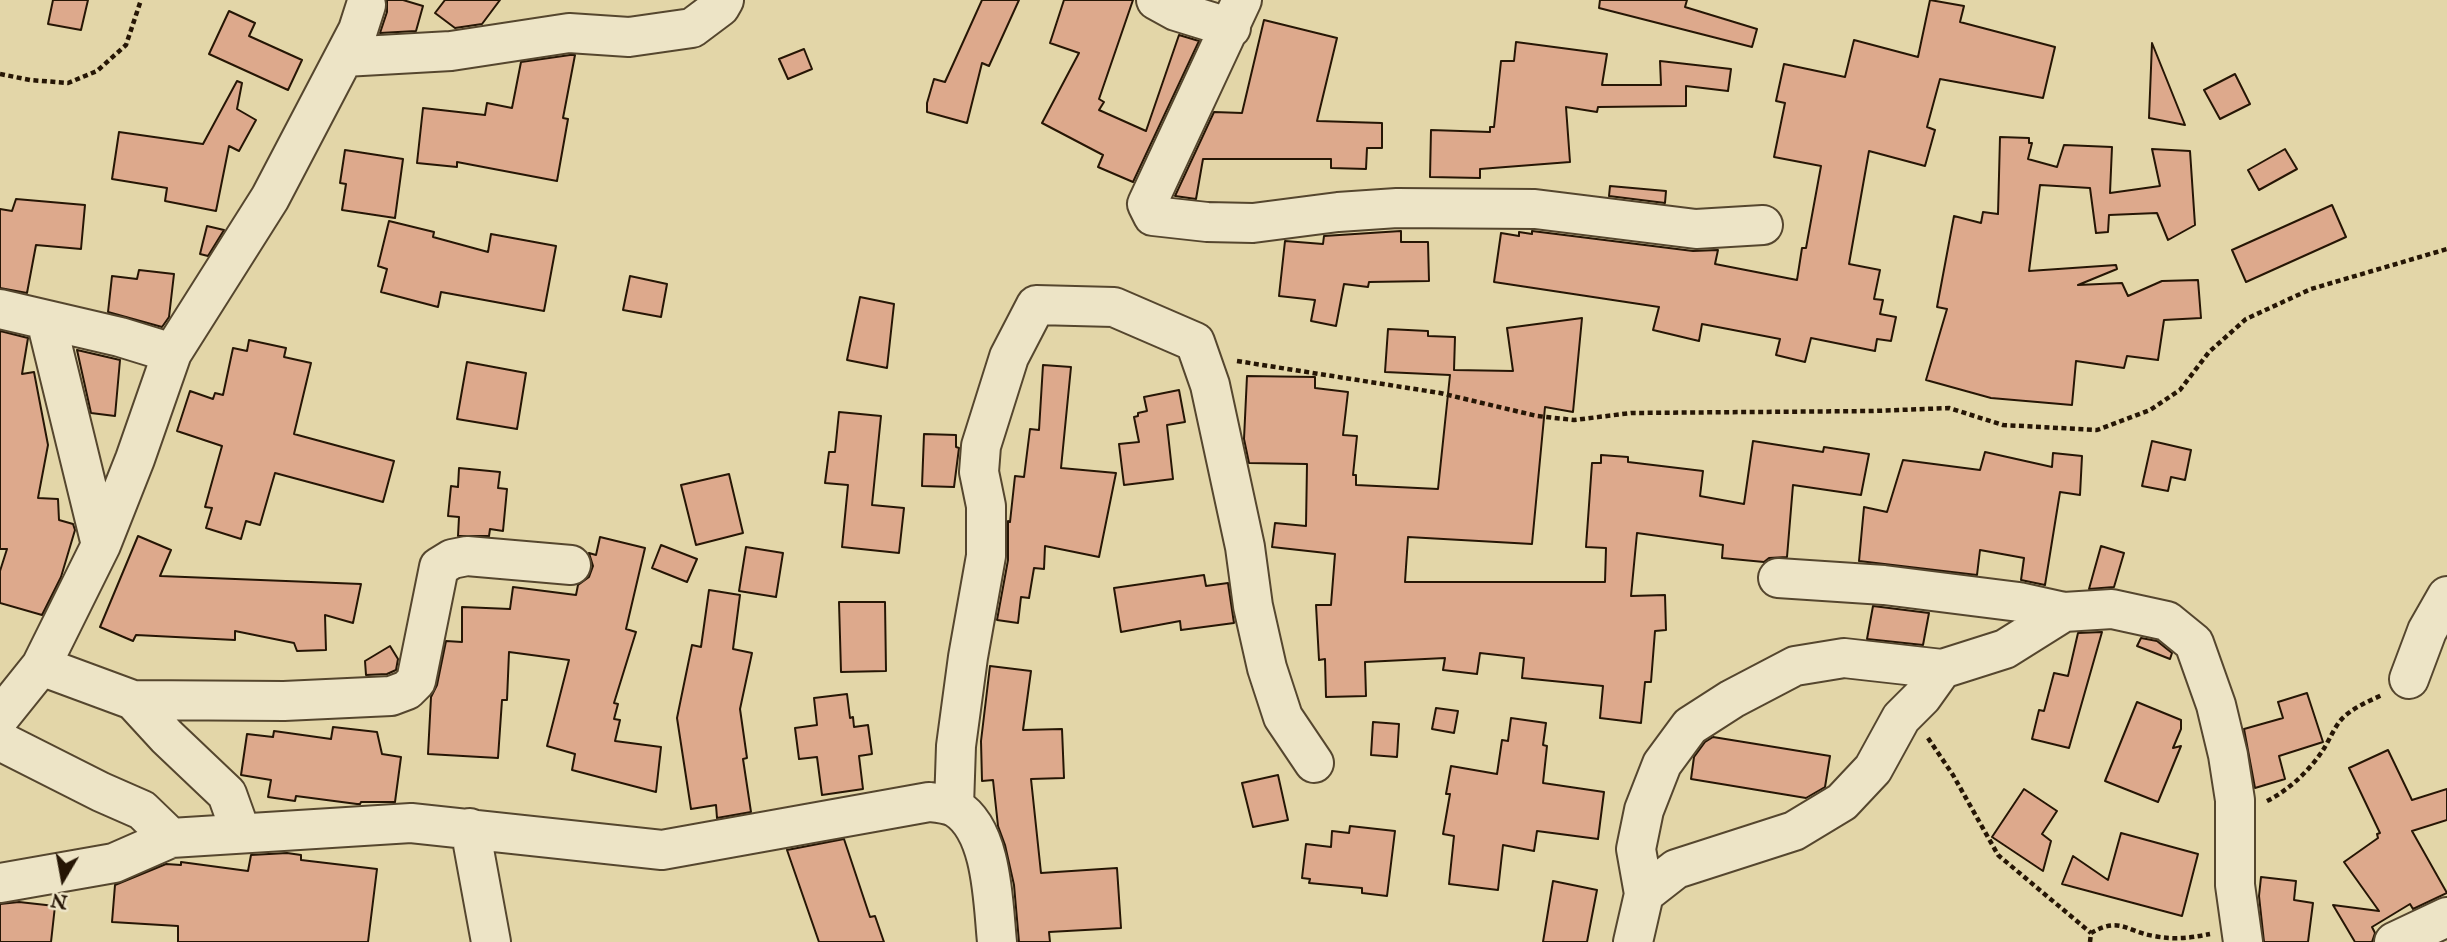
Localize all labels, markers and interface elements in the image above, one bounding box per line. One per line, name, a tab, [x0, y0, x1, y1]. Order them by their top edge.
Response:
north arrow	[28, 844, 98, 914]
text: N	[49, 886, 70, 913]

